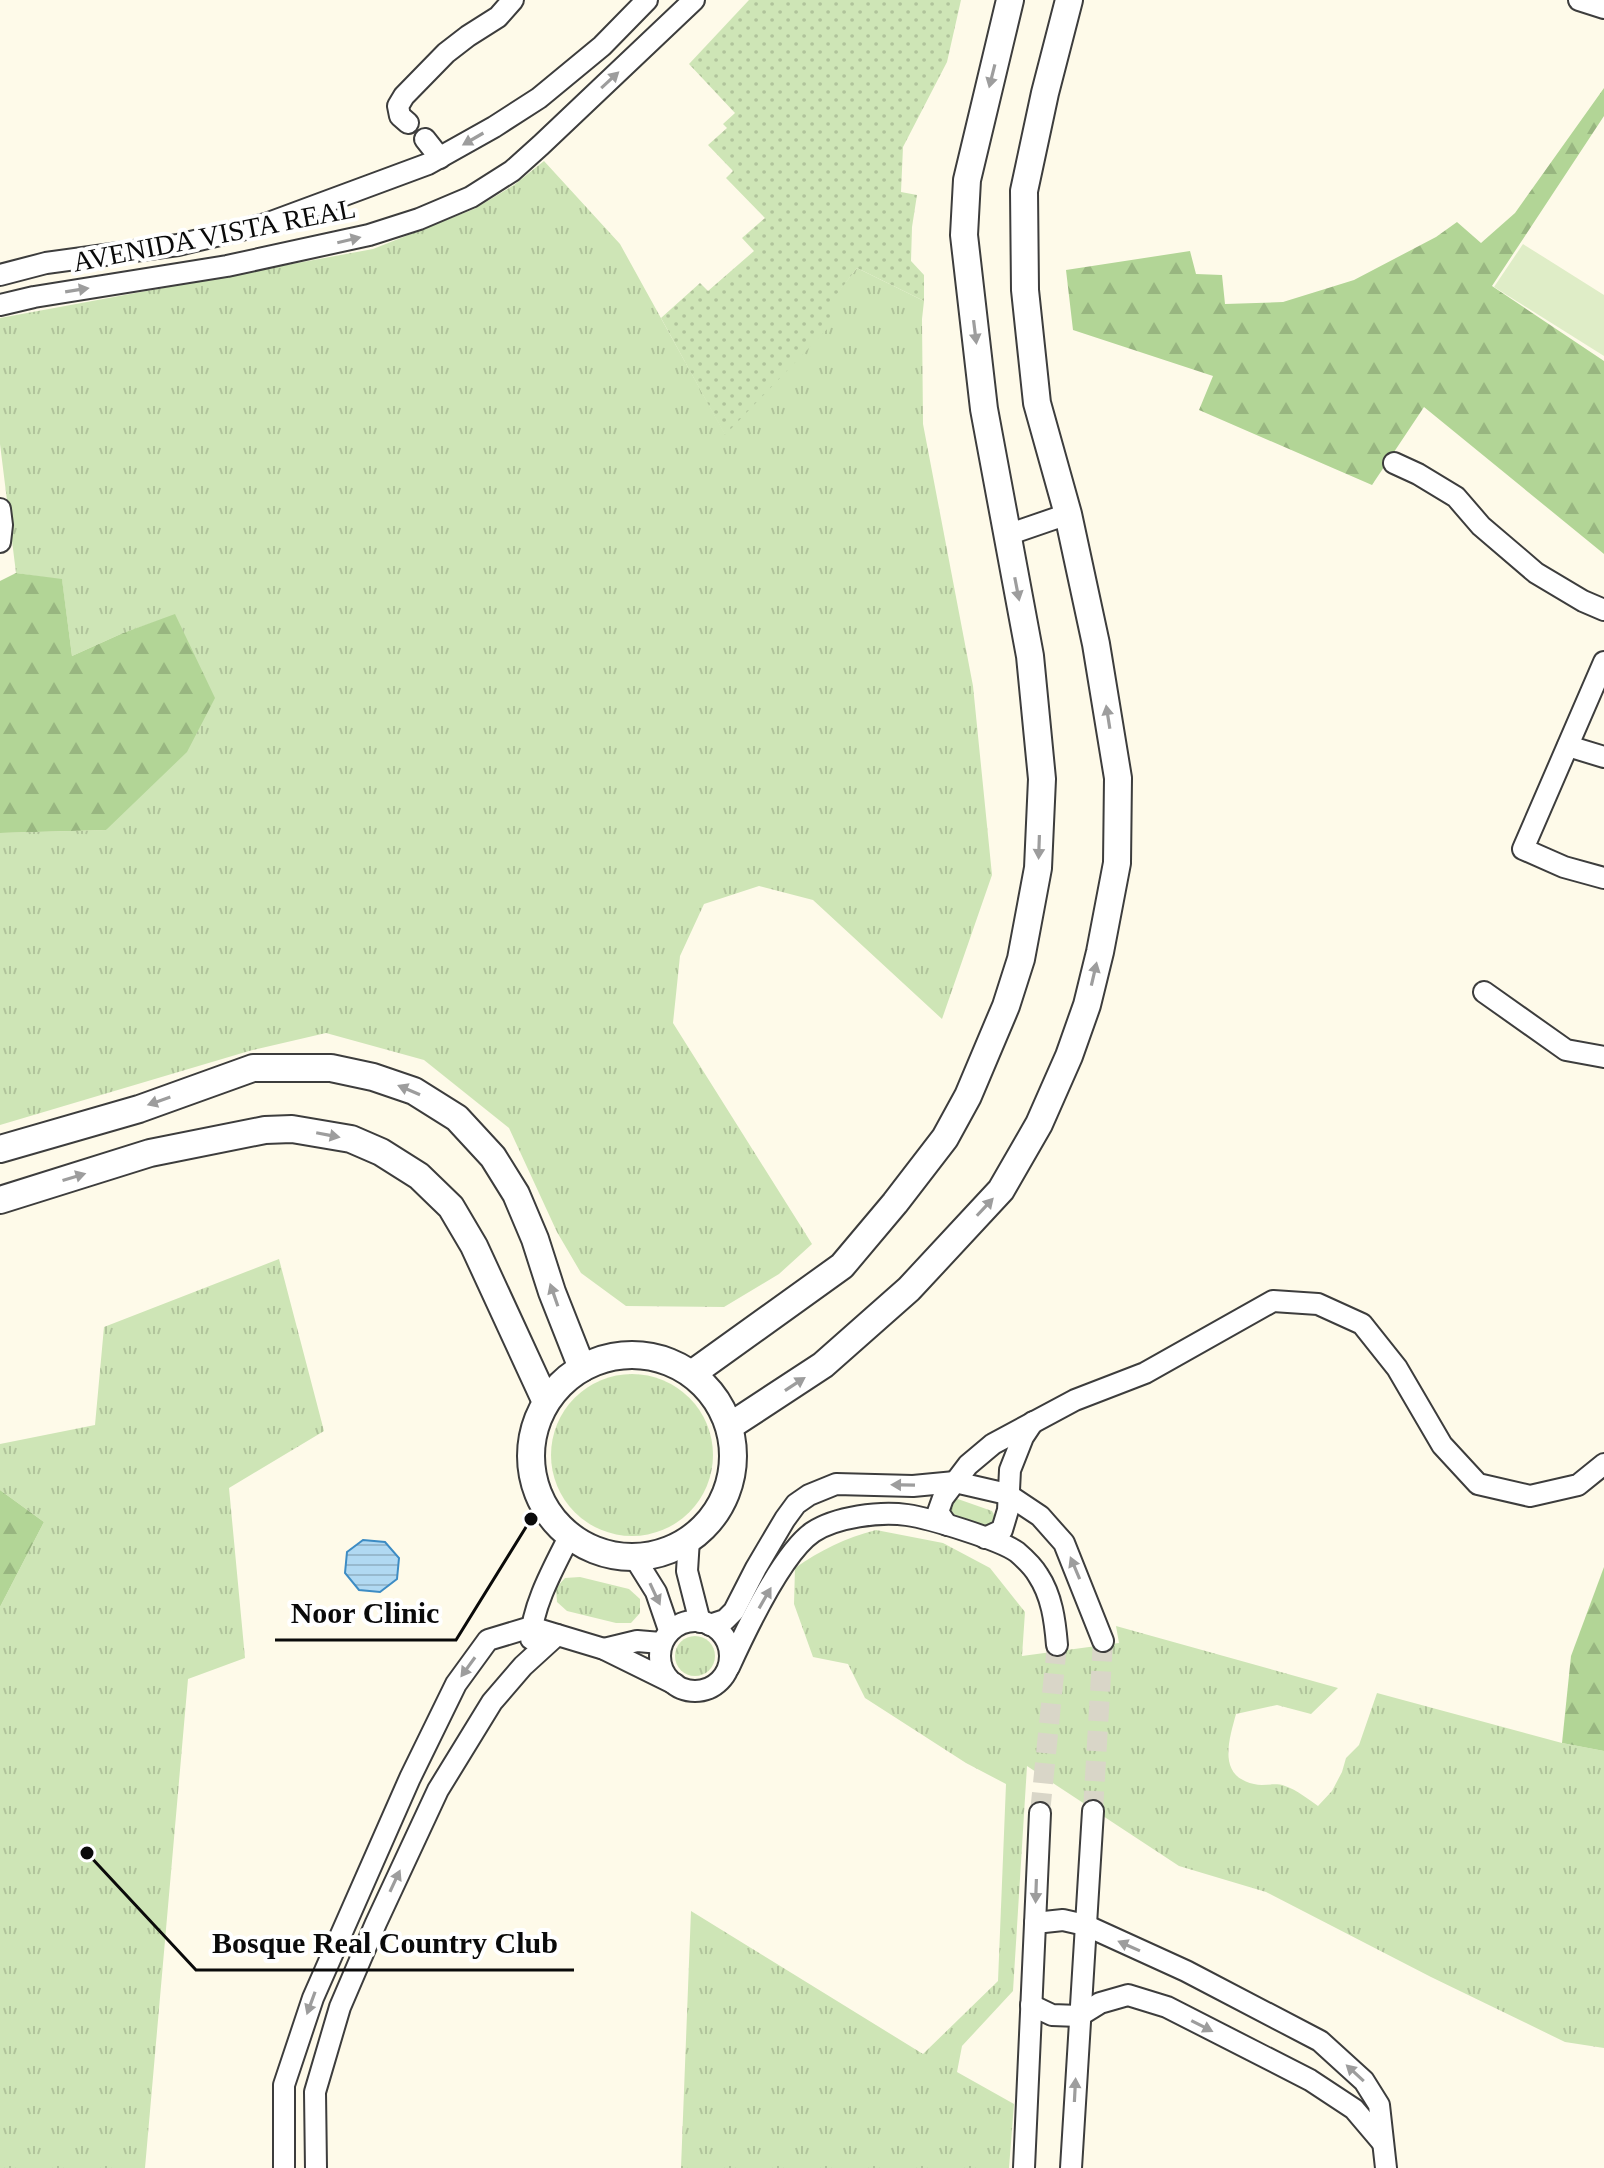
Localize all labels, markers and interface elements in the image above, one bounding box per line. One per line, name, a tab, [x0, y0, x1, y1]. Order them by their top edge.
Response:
one-way arrow	[986, 64, 998, 89]
one-way arrow	[600, 72, 619, 90]
one-way arrow	[462, 132, 484, 146]
street label: AVENIDA VISTA REAL	[70, 192, 358, 278]
one-way arrow	[337, 233, 362, 246]
one-way arrow	[64, 283, 89, 296]
one-way arrow	[969, 320, 982, 345]
one-way arrow	[1012, 576, 1024, 601]
one-way arrow	[1101, 704, 1114, 729]
one-way arrow	[1032, 835, 1045, 860]
one-way arrow	[1089, 961, 1101, 986]
one-way arrow	[398, 1084, 421, 1097]
one-way arrow	[146, 1096, 170, 1108]
one-way arrow	[316, 1129, 341, 1141]
one-way arrow	[63, 1170, 87, 1183]
one-way arrow	[975, 1198, 993, 1217]
one-way arrow	[547, 1283, 559, 1307]
one-way arrow	[784, 1377, 806, 1391]
one-way arrow	[890, 1479, 915, 1492]
one-way arrow	[1068, 1556, 1081, 1580]
one-way arrow	[648, 1582, 662, 1605]
callout: Noor Clinic	[275, 1586, 456, 1640]
one-way arrow	[758, 1586, 772, 1609]
text: Noor Clinic	[291, 1596, 439, 1629]
one-way arrow	[461, 1656, 477, 1677]
one-way arrow	[388, 1870, 402, 1893]
one-way arrow	[1030, 1879, 1043, 1904]
callout: Bosque Real Country Club	[196, 1916, 574, 1970]
text: Bosque Real Country Club	[212, 1926, 558, 1959]
one-way arrow	[1118, 1940, 1141, 1953]
one-way arrow	[305, 1992, 317, 2016]
one-way arrow	[1191, 2019, 1214, 2032]
one-way arrow	[1345, 2065, 1364, 2083]
one-way arrow	[1069, 2077, 1082, 2102]

